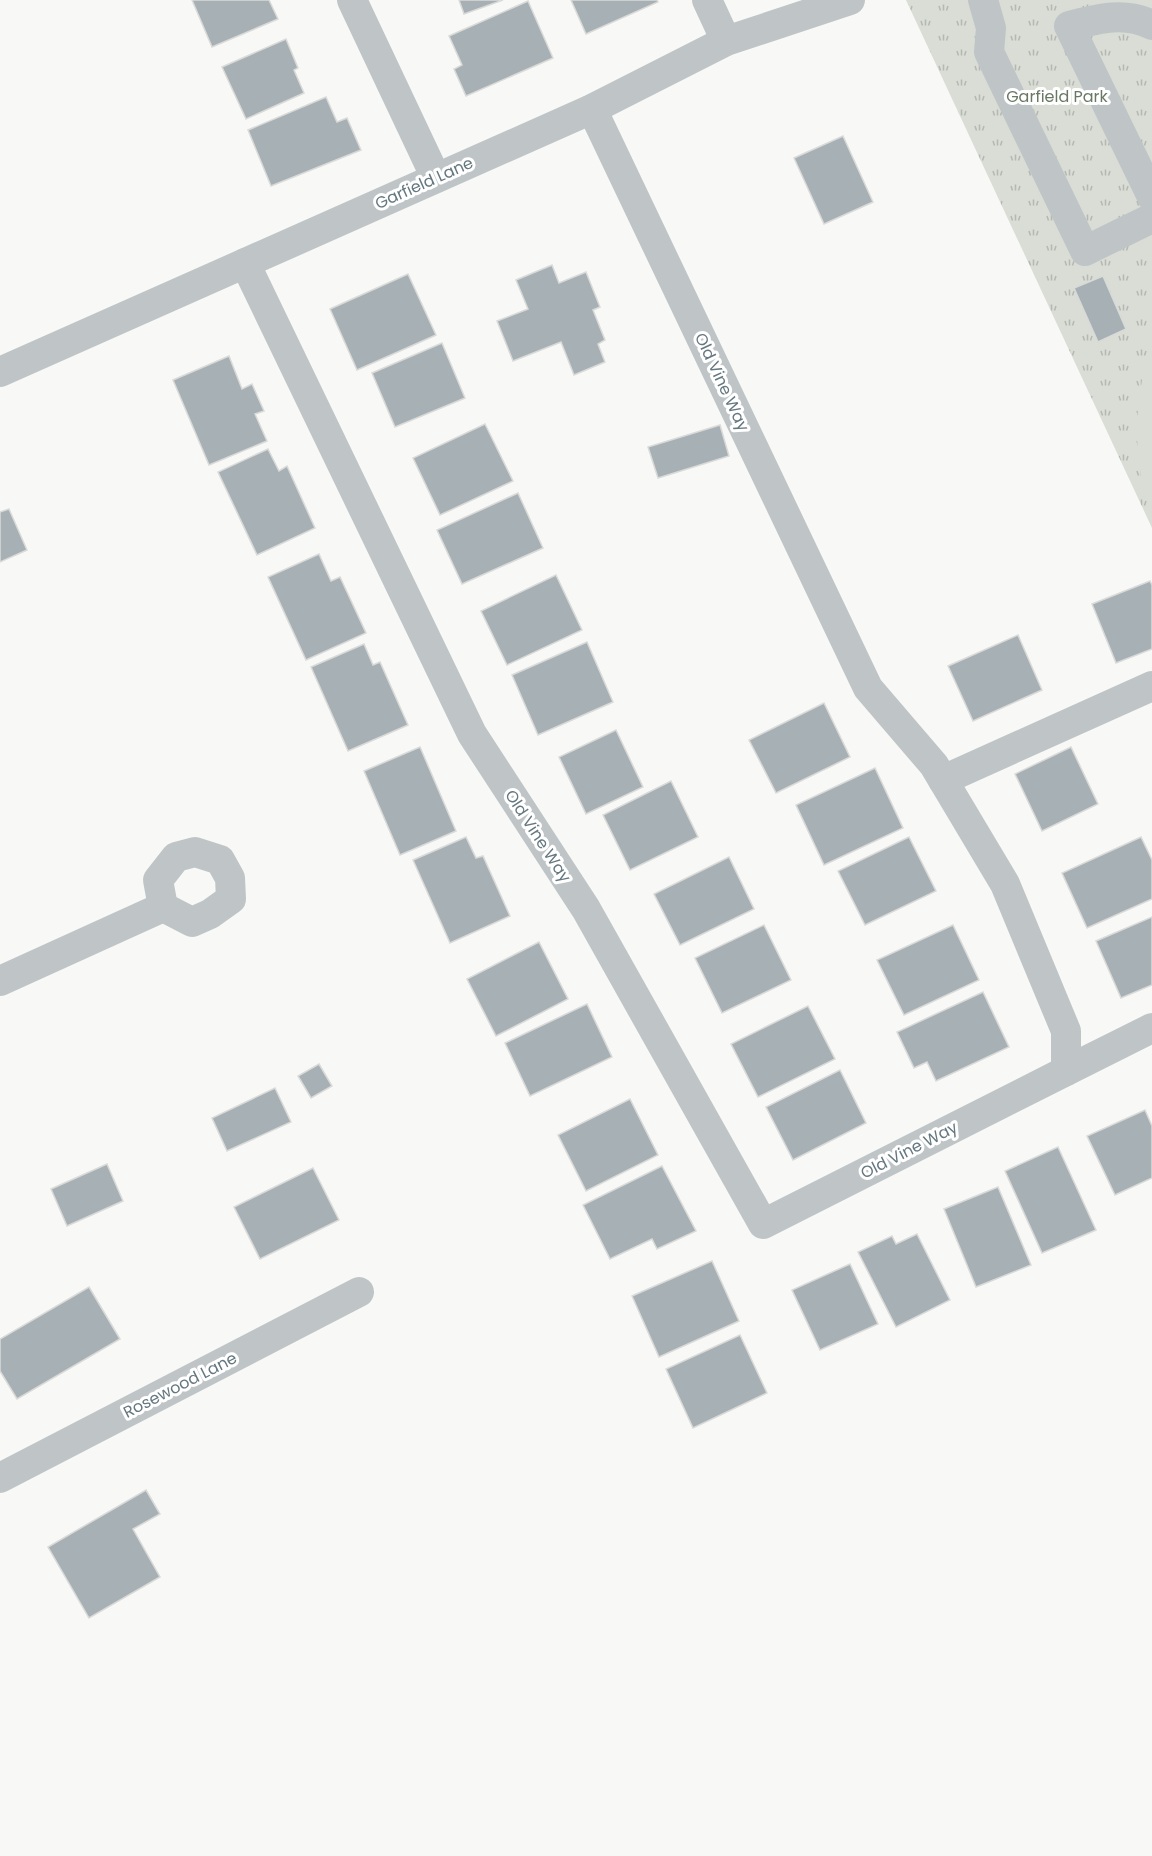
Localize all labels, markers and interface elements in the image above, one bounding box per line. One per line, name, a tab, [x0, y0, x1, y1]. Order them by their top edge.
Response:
park label: Garfield Park	[1006, 85, 1109, 108]
street label: Garfield Lane	[371, 151, 477, 215]
street label: Old Vine Way	[689, 329, 755, 435]
street label: Old Vine Way	[499, 785, 577, 887]
street label: Old Vine Way	[856, 1116, 962, 1184]
street label: Rosewood Lane	[119, 1346, 241, 1424]

